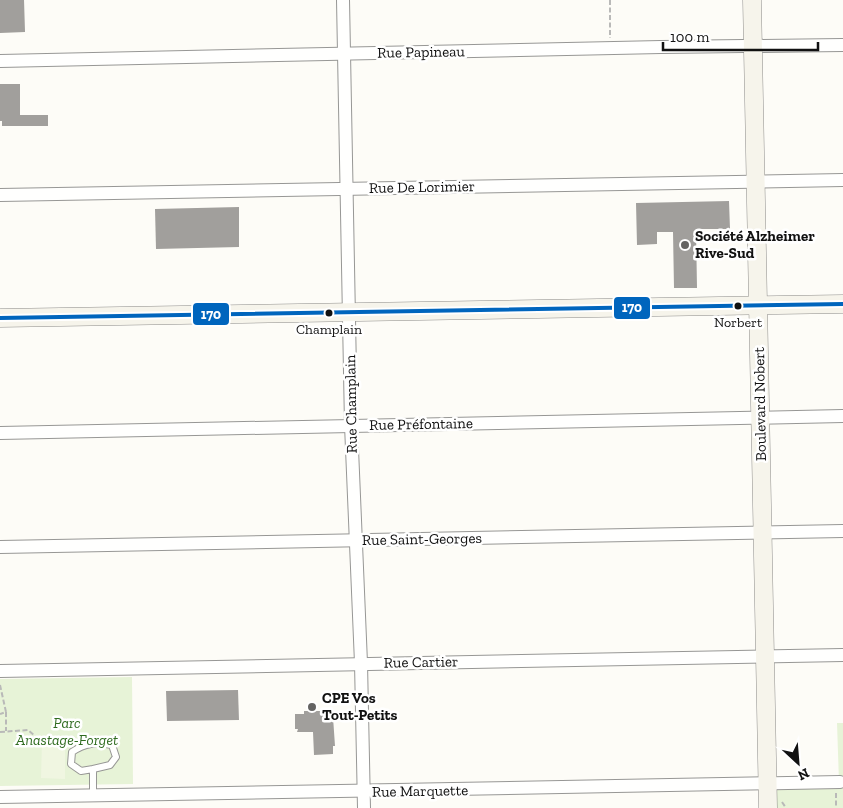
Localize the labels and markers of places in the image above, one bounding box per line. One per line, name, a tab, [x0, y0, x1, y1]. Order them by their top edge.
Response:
place label: Société Alzheimer Rive-Sud	[695, 227, 815, 262]
marker: Société Alzheimer Rive-Sud	[679, 239, 691, 251]
marker: Norbert	[733, 301, 743, 311]
marker: Champlain	[324, 308, 334, 318]
place label: Norbert	[714, 314, 763, 331]
place label: Champlain	[296, 321, 362, 338]
place label: CPE Vos Tout-Petits	[322, 689, 398, 724]
marker: CPE Vos Tout-Petits	[306, 701, 318, 713]

